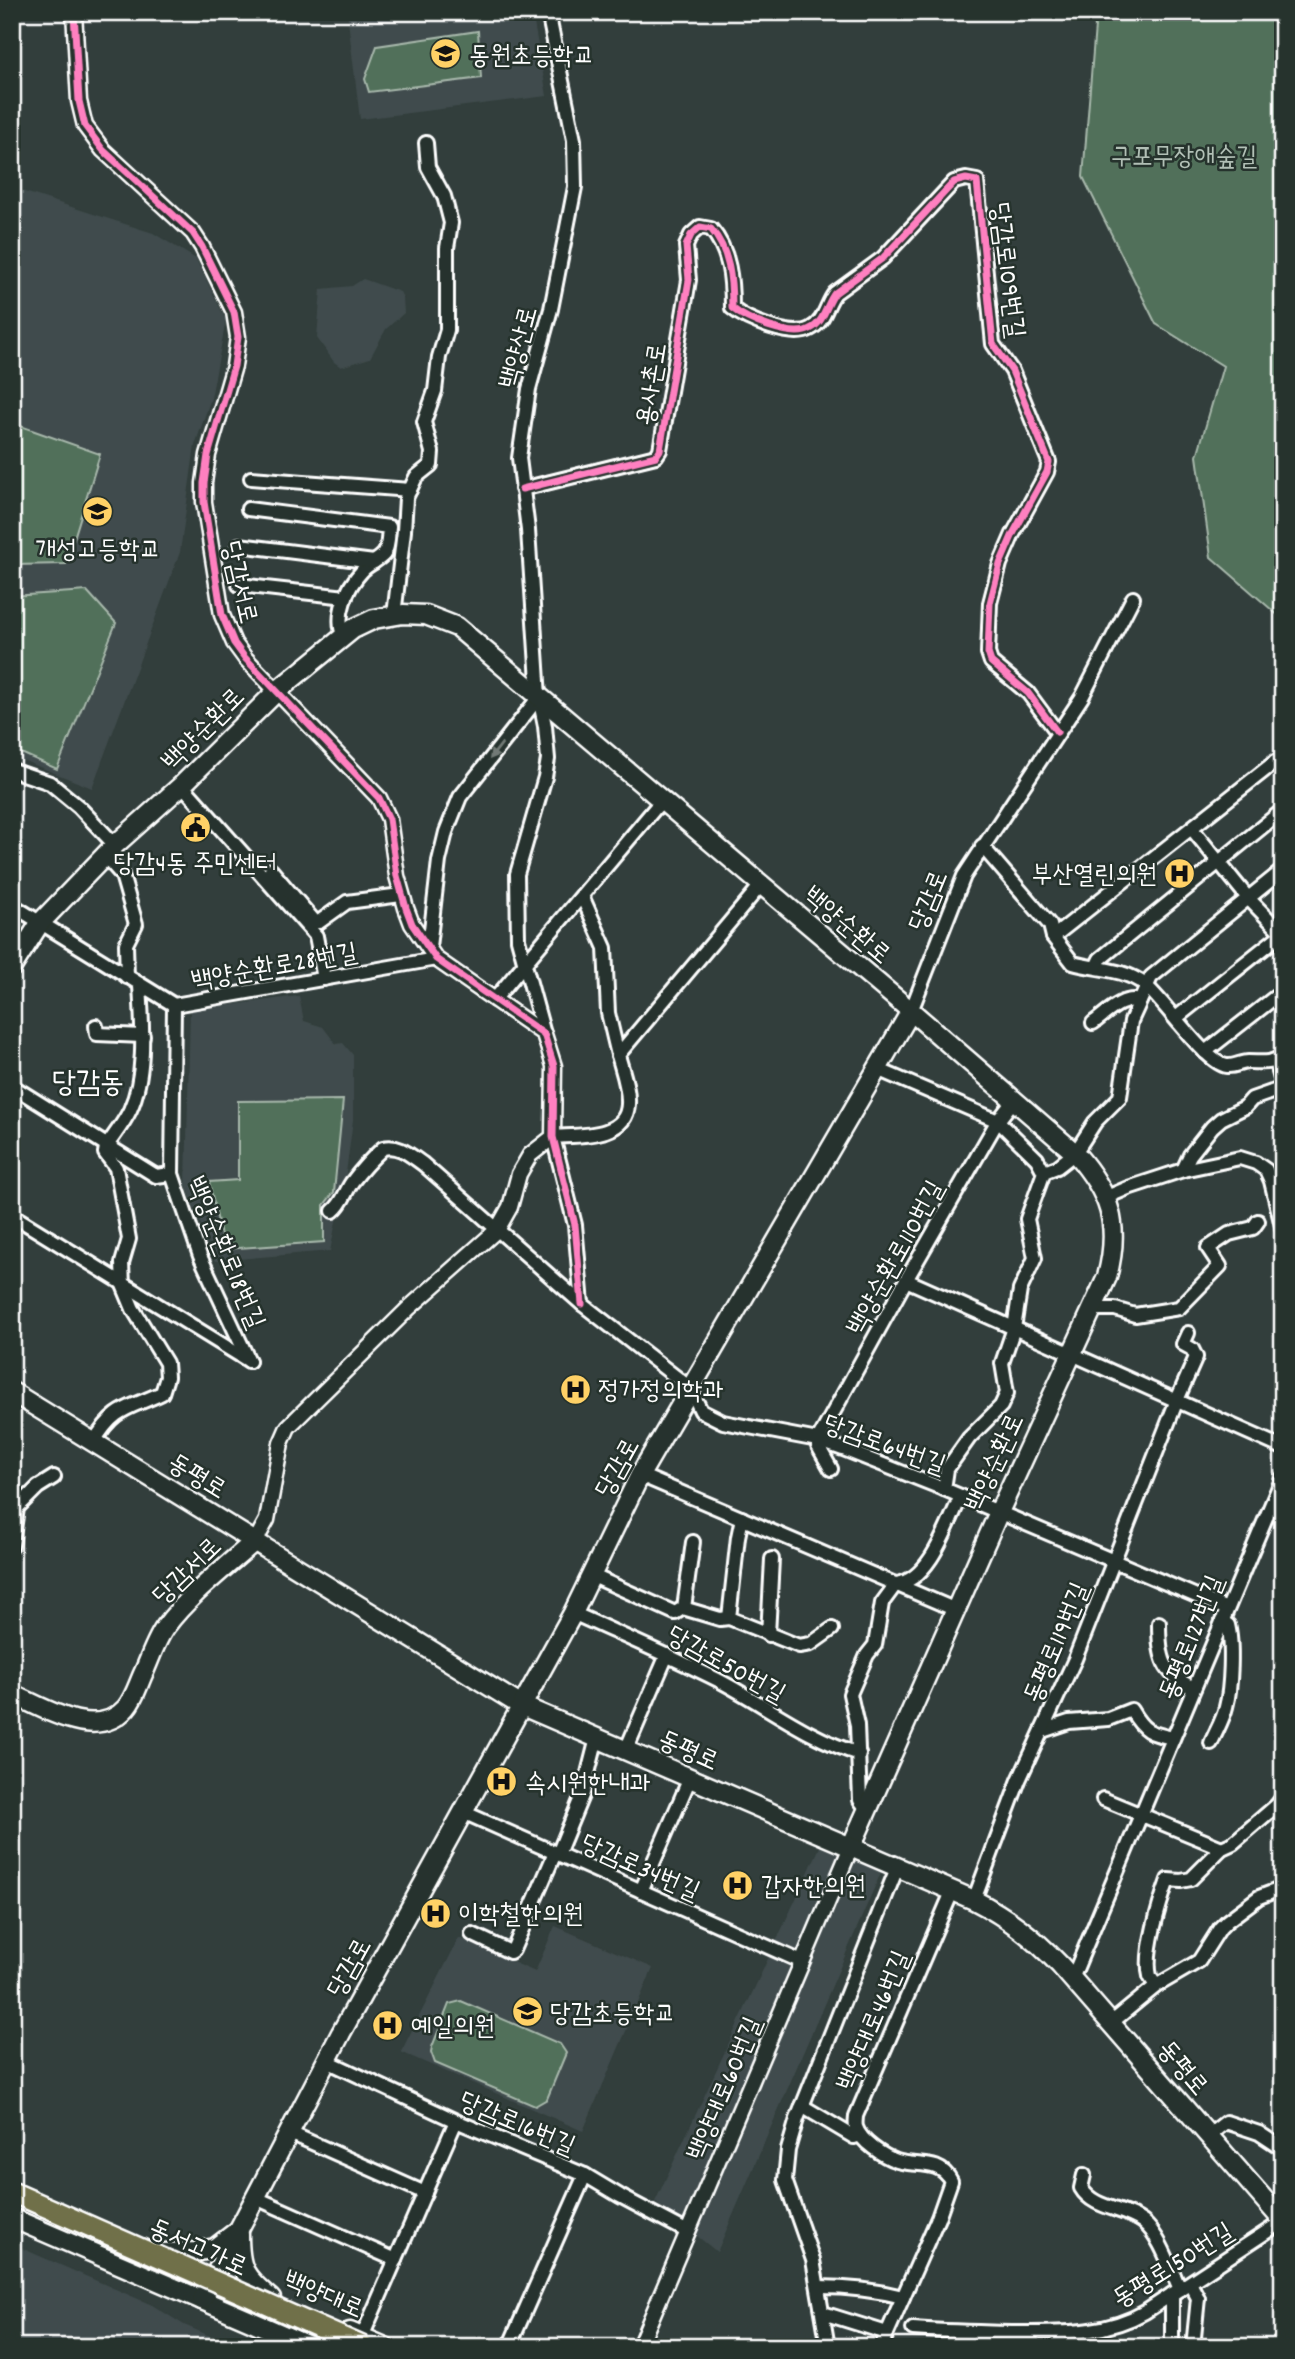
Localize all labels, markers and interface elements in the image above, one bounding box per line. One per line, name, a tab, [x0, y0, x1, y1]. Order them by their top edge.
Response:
school or university icon: 동원초등학교	[429, 37, 463, 71]
place label: 동원초등학교	[469, 39, 595, 76]
park label: 구포무장애숲길	[1111, 140, 1257, 177]
street label: 당감로109번길	[979, 200, 1032, 340]
street label: 백양산로	[492, 303, 549, 393]
street label: 용사촌로	[629, 340, 678, 429]
school or university icon: 개성고등학교	[81, 495, 115, 529]
place label: 개성고등학교	[35, 533, 161, 570]
street label: 당감서로	[210, 538, 265, 628]
street label: 백양순환로	[154, 680, 255, 781]
one-way arrow	[489, 742, 504, 759]
public building icon: 당감4동 주민센터	[178, 810, 212, 844]
place label: 당감4동 주민센터	[113, 847, 277, 884]
hospital icon: 부산열린의원	[1163, 856, 1197, 890]
place label: 부산열린의원	[1031, 858, 1157, 895]
street label: 당감로	[901, 865, 959, 937]
street label: 백양순환로	[794, 879, 898, 974]
street label: 백양순환로28번길	[189, 936, 361, 1001]
district label: 당감동	[52, 1064, 124, 1107]
street label: 백양순환로18번길	[175, 1171, 273, 1335]
street label: 백양순환로110번길	[839, 1174, 955, 1343]
hospital icon: 정가정의학과	[558, 1372, 592, 1406]
place label: 정가정의학과	[598, 1374, 724, 1411]
street label: 당감로64번길	[817, 1407, 950, 1486]
street label: 백양순환로	[957, 1408, 1035, 1519]
street label: 당감로	[588, 1432, 650, 1505]
street label: 동평로	[160, 1446, 233, 1510]
street label: 당감서로	[145, 1530, 231, 1615]
street label: 동평로127번길	[1151, 1570, 1235, 1706]
street label: 동평로119번길	[1016, 1577, 1100, 1709]
street label: 당감로50번길	[659, 1618, 792, 1714]
street label: 동평로	[651, 1723, 724, 1782]
hospital icon: 속시원한내과	[485, 1765, 519, 1799]
place label: 속시원한내과	[525, 1767, 651, 1804]
street label: 당감로34번길	[574, 1826, 705, 1912]
hospital icon: 갑자한의원	[721, 1868, 755, 1902]
place label: 갑자한의원	[761, 1870, 866, 1907]
hospital icon: 이학철한의원	[418, 1896, 452, 1930]
place label: 이학철한의원	[458, 1898, 584, 1935]
street label: 당감로	[320, 1932, 382, 2005]
street label: 백양대로46번길	[829, 1945, 921, 2097]
school or university icon: 당감초등학교	[510, 1995, 544, 2029]
place label: 당감초등학교	[550, 1997, 676, 2034]
hospital icon: 예일의원	[371, 2008, 405, 2042]
place label: 예일의원	[411, 2010, 495, 2047]
street label: 백양대로60번길	[679, 2012, 773, 2167]
street label: 동평로	[1147, 2033, 1216, 2105]
street label: 당감로16번길	[453, 2084, 581, 2166]
street label: 동서고가로	[142, 2211, 253, 2287]
street label: 동평로150번길	[1106, 2215, 1242, 2319]
street label: 백양대로	[277, 2263, 368, 2330]

